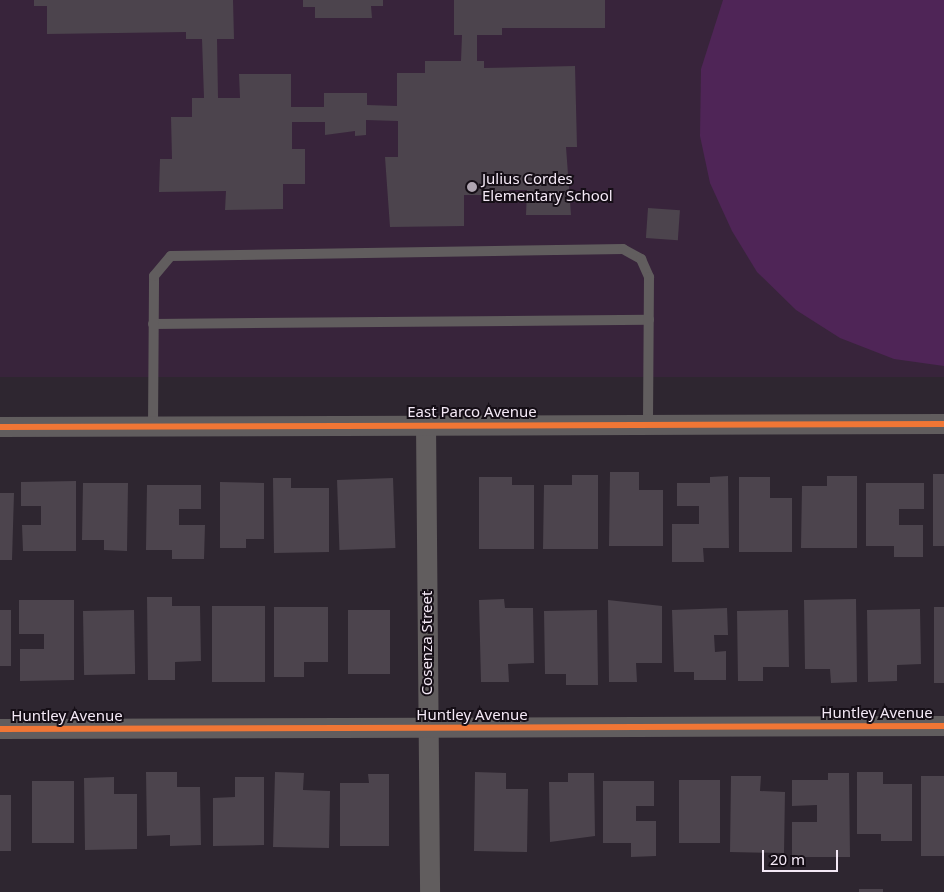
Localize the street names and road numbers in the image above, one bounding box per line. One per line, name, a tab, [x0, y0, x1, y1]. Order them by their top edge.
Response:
street label: East Parco Avenue	[407, 403, 537, 421]
street label: Cosenza Street	[418, 591, 436, 695]
street label: Huntley Avenue	[821, 704, 933, 722]
street label: Huntley Avenue	[416, 706, 528, 724]
street label: Huntley Avenue	[11, 707, 123, 725]

